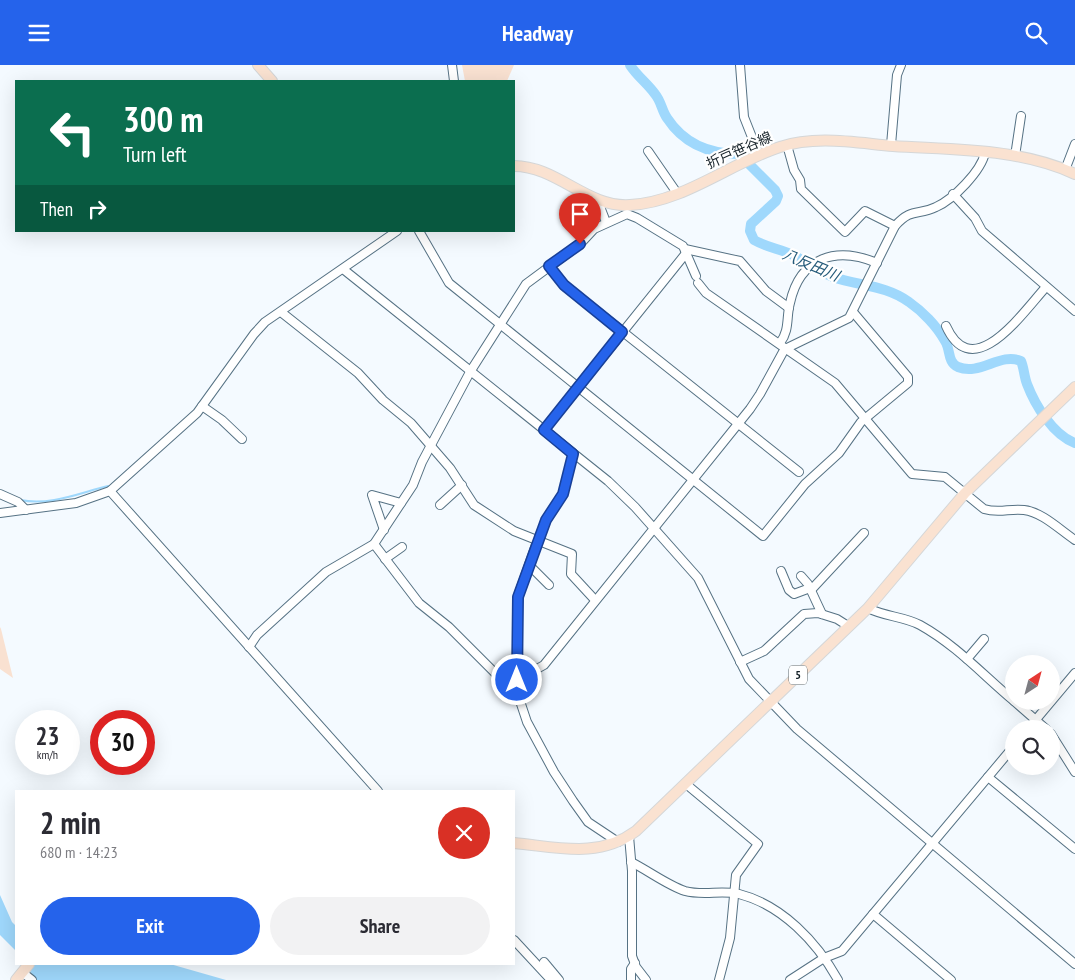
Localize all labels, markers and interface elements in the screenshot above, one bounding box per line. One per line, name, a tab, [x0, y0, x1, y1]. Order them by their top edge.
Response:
icon: menu	[25, 19, 53, 47]
text: Headway	[502, 19, 573, 47]
icon: search	[1022, 19, 1050, 47]
text: 300 m	[123, 96, 204, 142]
icon: left	[40, 100, 105, 165]
street label: 折戸笹谷線	[703, 128, 775, 172]
text: Turn left	[123, 140, 187, 168]
pin	[559, 193, 601, 244]
icon: right	[83, 195, 111, 223]
text: Then	[40, 197, 73, 221]
icon: arrive	[566, 200, 594, 228]
water label: 八反田川	[780, 244, 844, 286]
position arrow	[490, 653, 542, 705]
north arrow	[1005, 655, 1060, 710]
map controls	[1005, 655, 1060, 775]
road number: 5	[789, 665, 807, 685]
speed limit sign: 30	[90, 710, 155, 775]
text: 23	[36, 720, 59, 752]
button: search	[1005, 720, 1060, 775]
text: km/h	[37, 747, 58, 762]
text: 2 min	[40, 803, 101, 842]
button: close	[438, 807, 490, 859]
text: 680 m · 14:23	[40, 842, 118, 862]
button: Exit	[40, 897, 260, 955]
button: Share	[270, 897, 490, 955]

